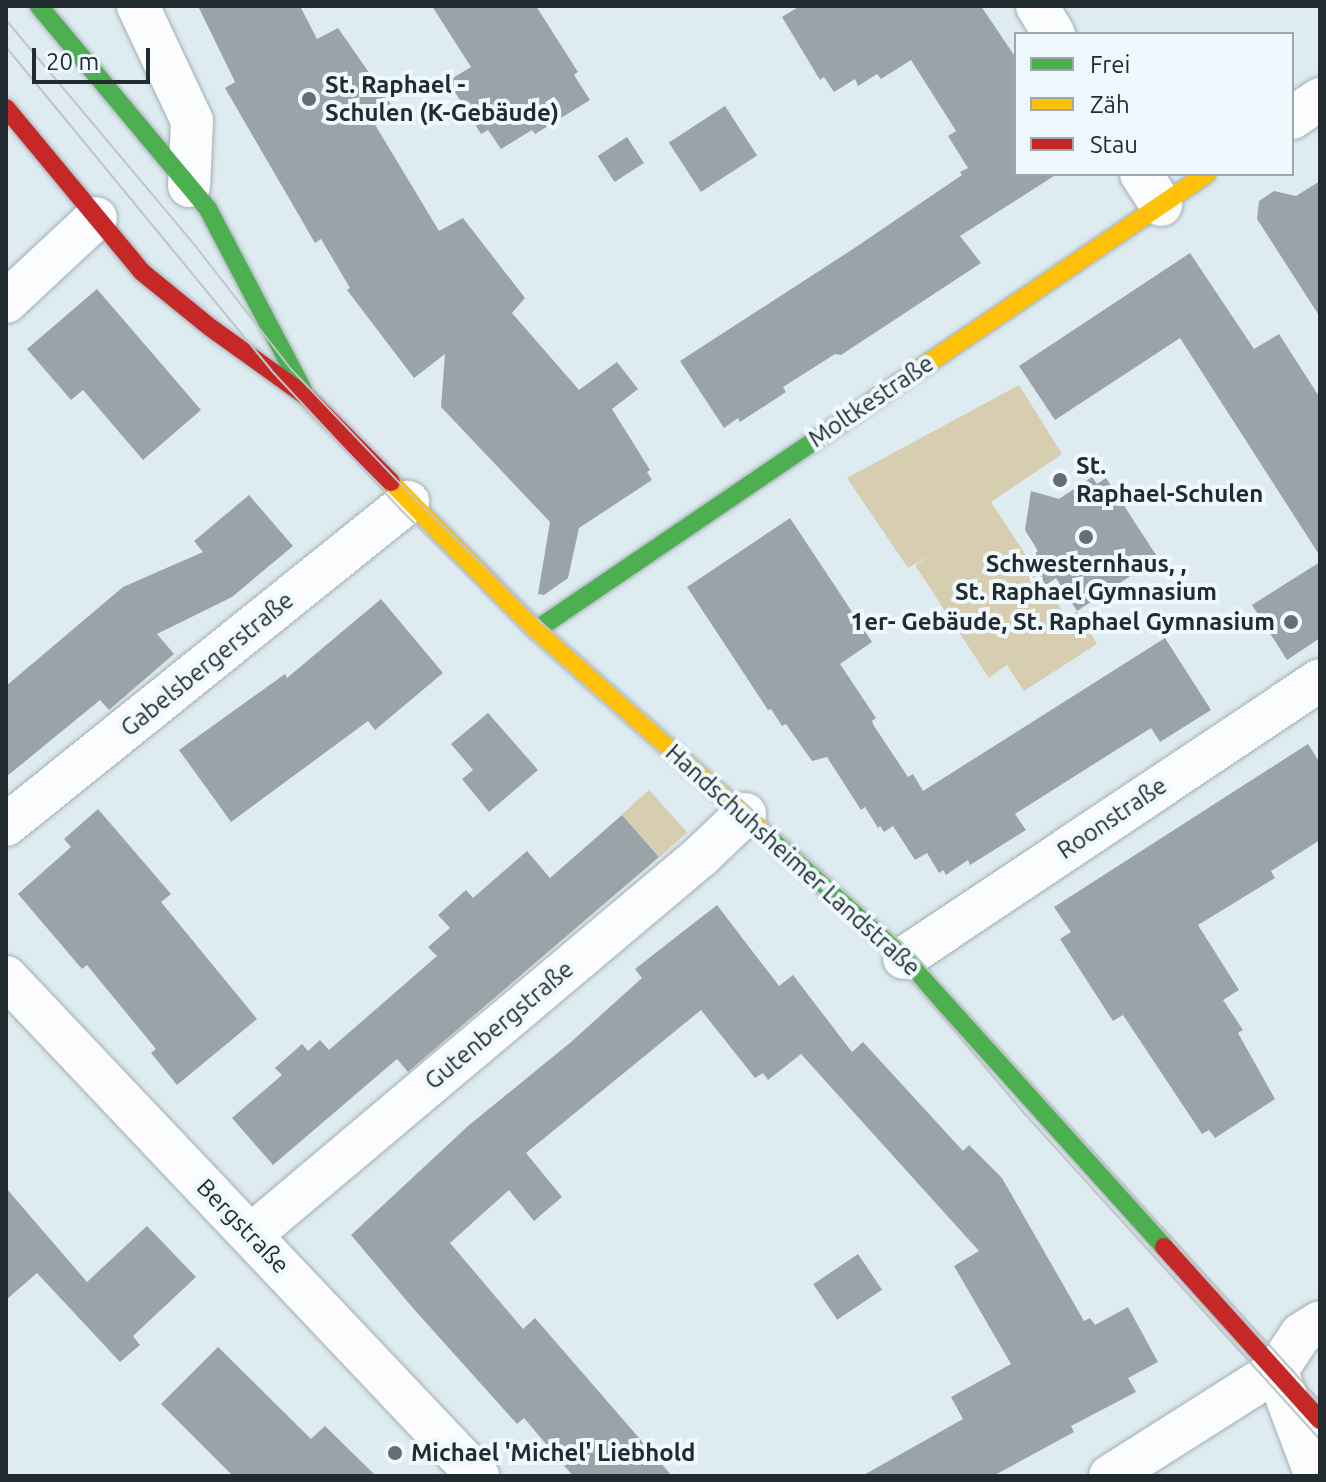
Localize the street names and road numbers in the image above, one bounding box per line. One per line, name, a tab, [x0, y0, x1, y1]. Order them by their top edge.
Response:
street label: Moltkestraße	[803, 349, 939, 453]
street label: Gabelsbergerstraße	[115, 586, 299, 742]
street label: Handschuhsheimer Landstraße	[660, 738, 926, 982]
street label: Roonstraße	[1052, 771, 1172, 865]
street label: Gutenbergstraße	[419, 954, 579, 1096]
street label: Bergstraße	[191, 1173, 295, 1279]

